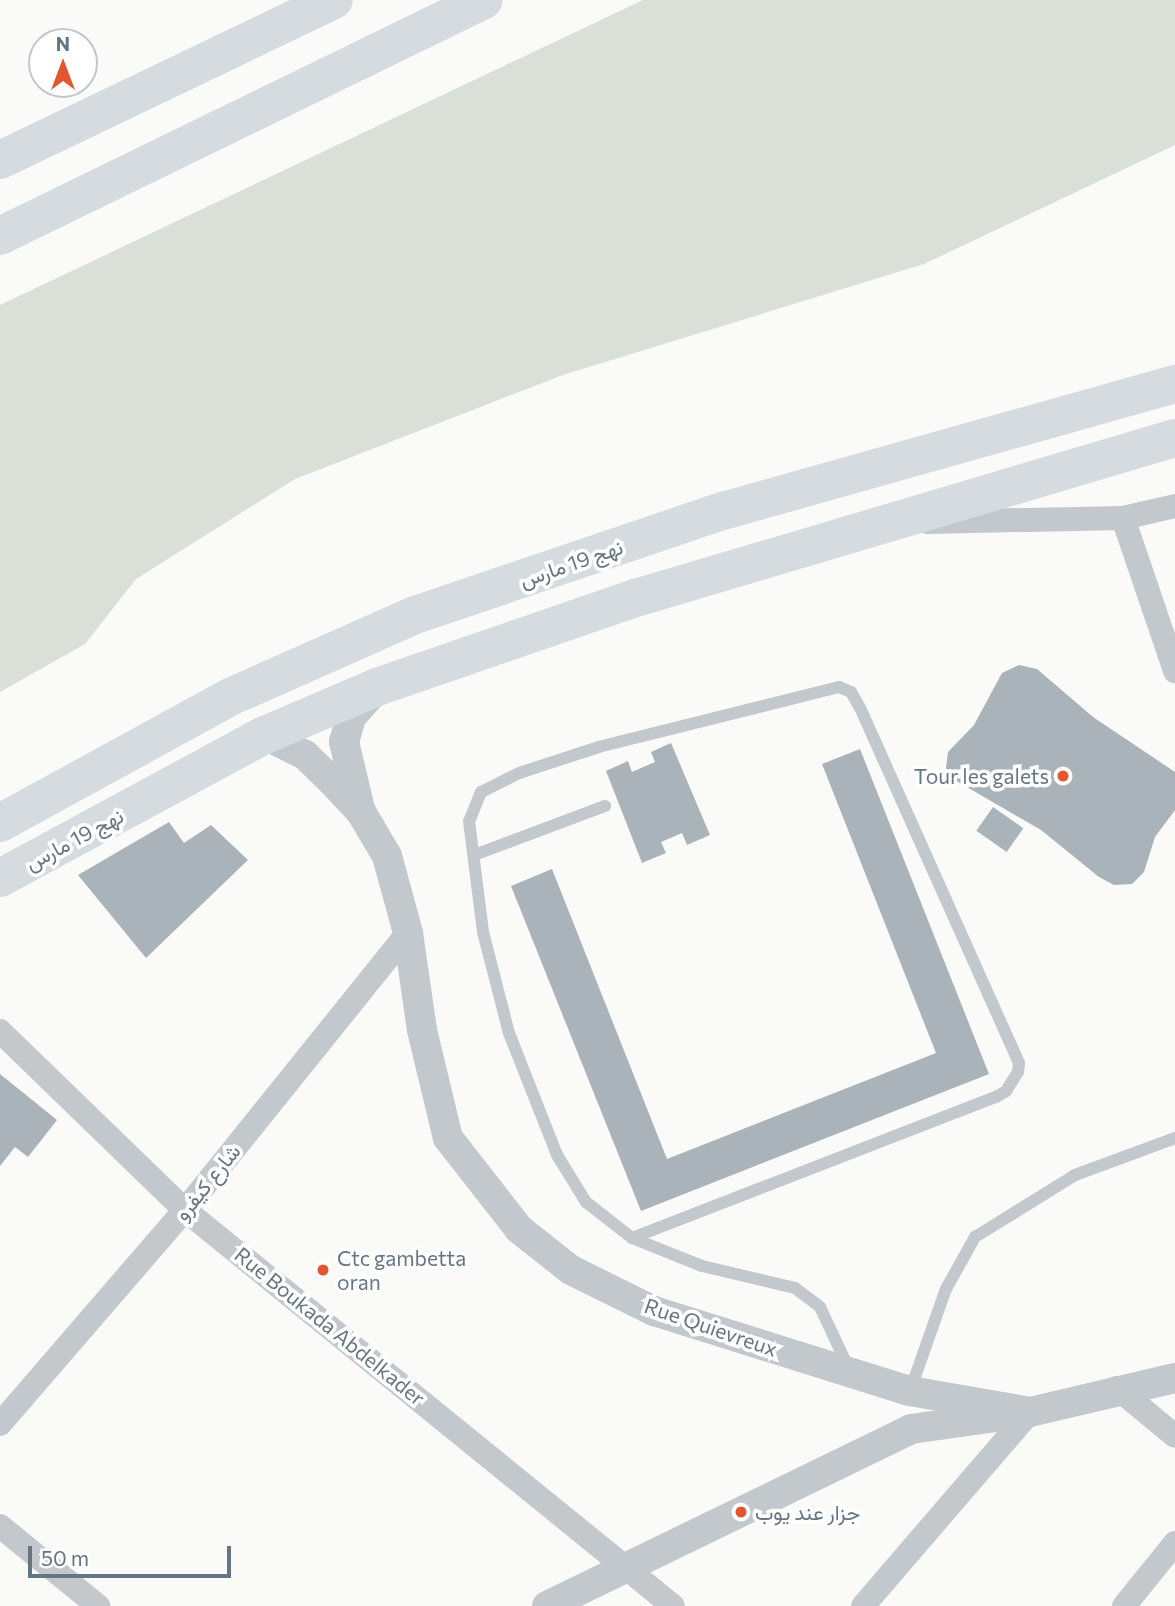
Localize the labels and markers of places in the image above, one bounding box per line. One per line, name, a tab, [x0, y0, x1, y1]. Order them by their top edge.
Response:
place label: Tour les galets	[914, 763, 1049, 789]
marker: Tour les galets	[1055, 768, 1071, 784]
place label: Ctc gambetta oran	[337, 1245, 466, 1295]
marker: Ctc gambetta oran	[315, 1262, 331, 1278]
place label: جزار عند يوب	[755, 1499, 860, 1525]
marker: جزار عند يوب	[733, 1504, 749, 1520]

